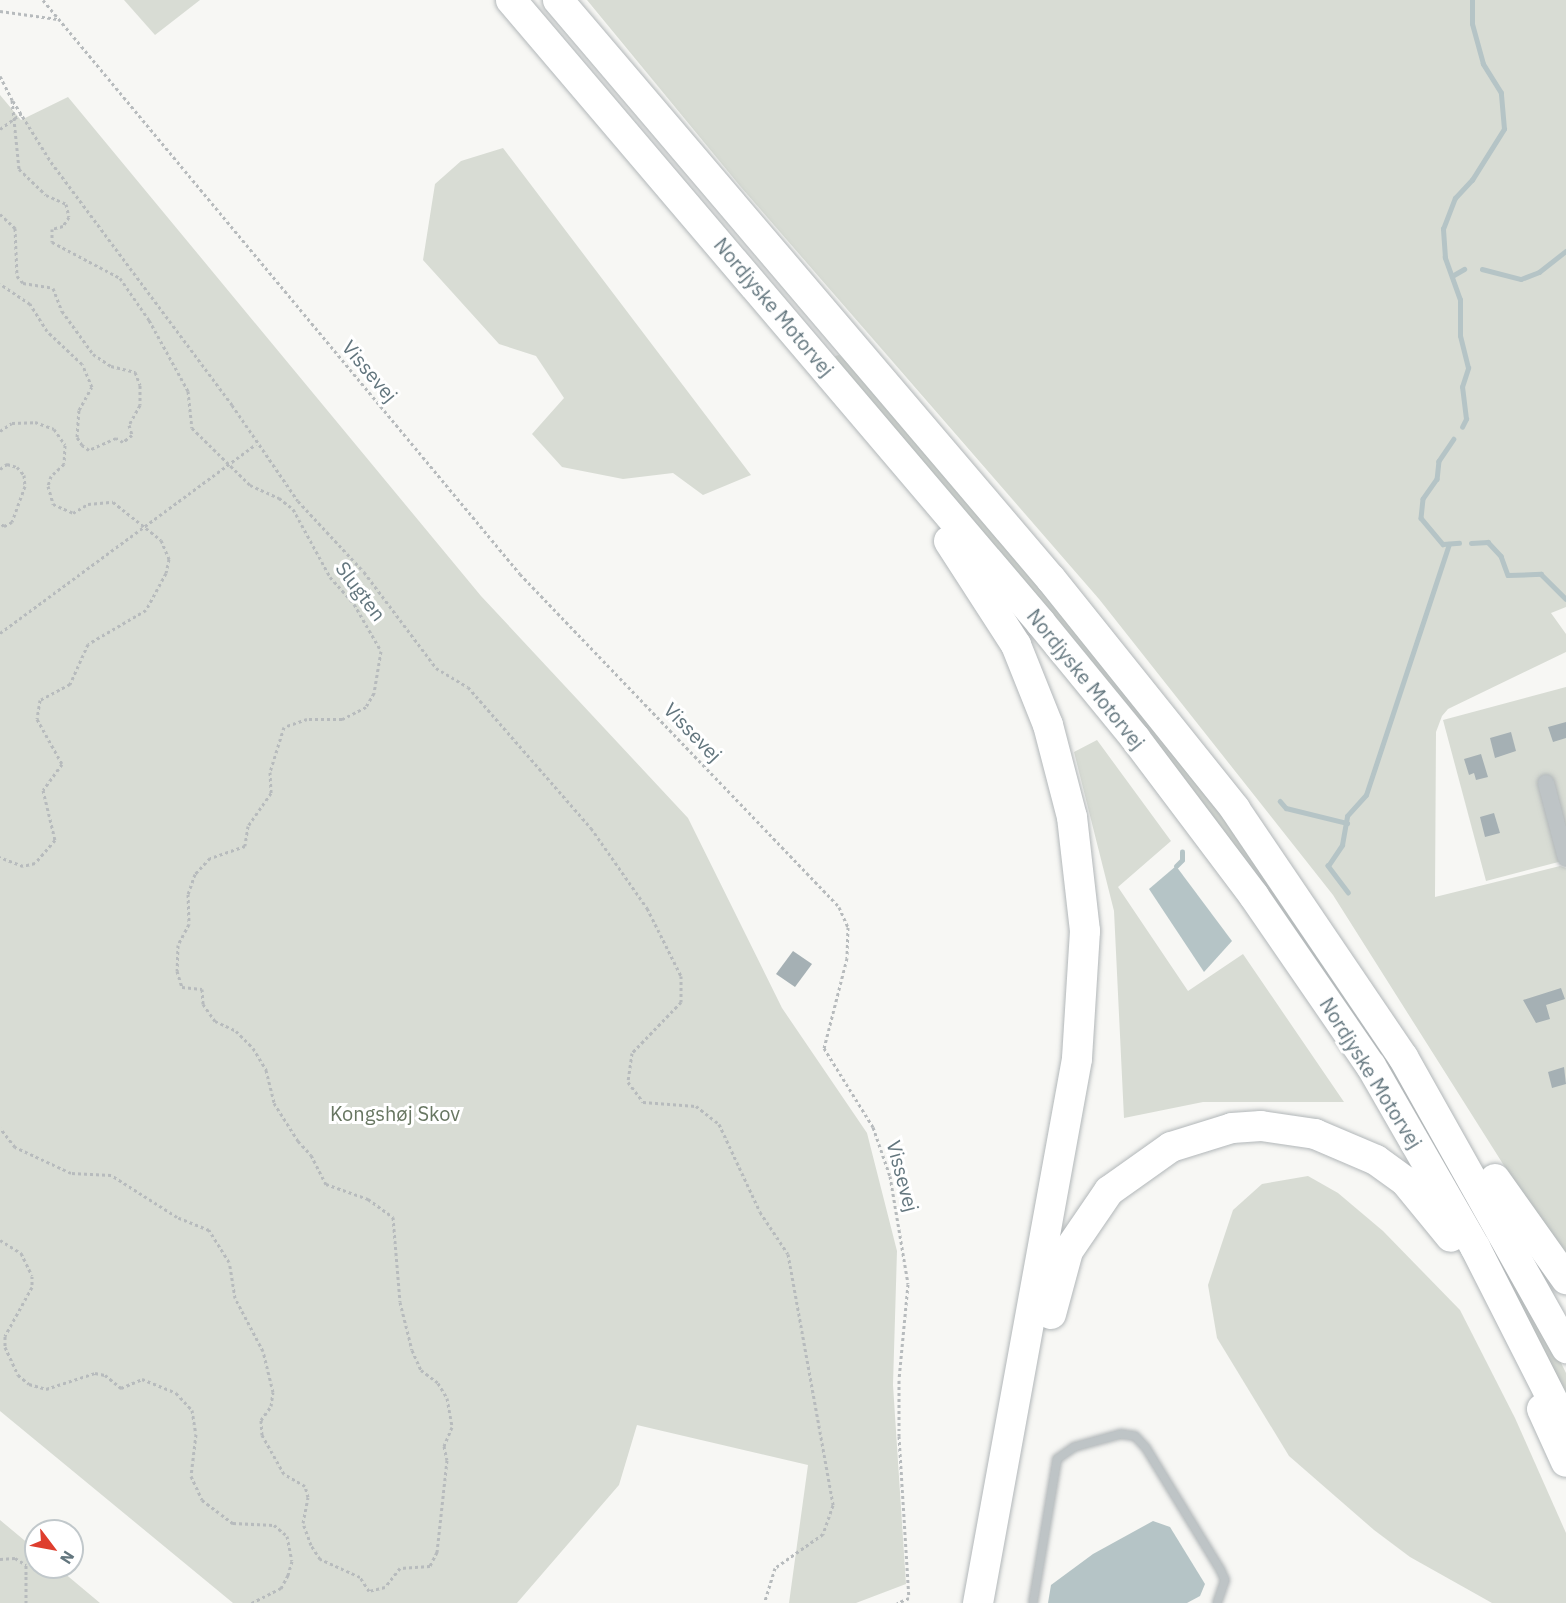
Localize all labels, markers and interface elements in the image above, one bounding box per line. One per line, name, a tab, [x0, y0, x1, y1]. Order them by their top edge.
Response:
street label: Nordjyske Motorvej	[709, 233, 839, 381]
street label: Vissevej	[337, 335, 403, 407]
street label: Slugten	[331, 557, 391, 625]
street label: Nordjyske Motorvej	[1022, 604, 1150, 754]
street label: Vissevej	[659, 697, 727, 767]
street label: Nordjyske Motorvej	[1315, 993, 1427, 1153]
park label: Kongshøj Skov	[330, 1101, 460, 1125]
street label: Vissevej	[882, 1138, 924, 1214]
north arrow	[24, 1519, 84, 1579]
text: N	[56, 1547, 79, 1568]

